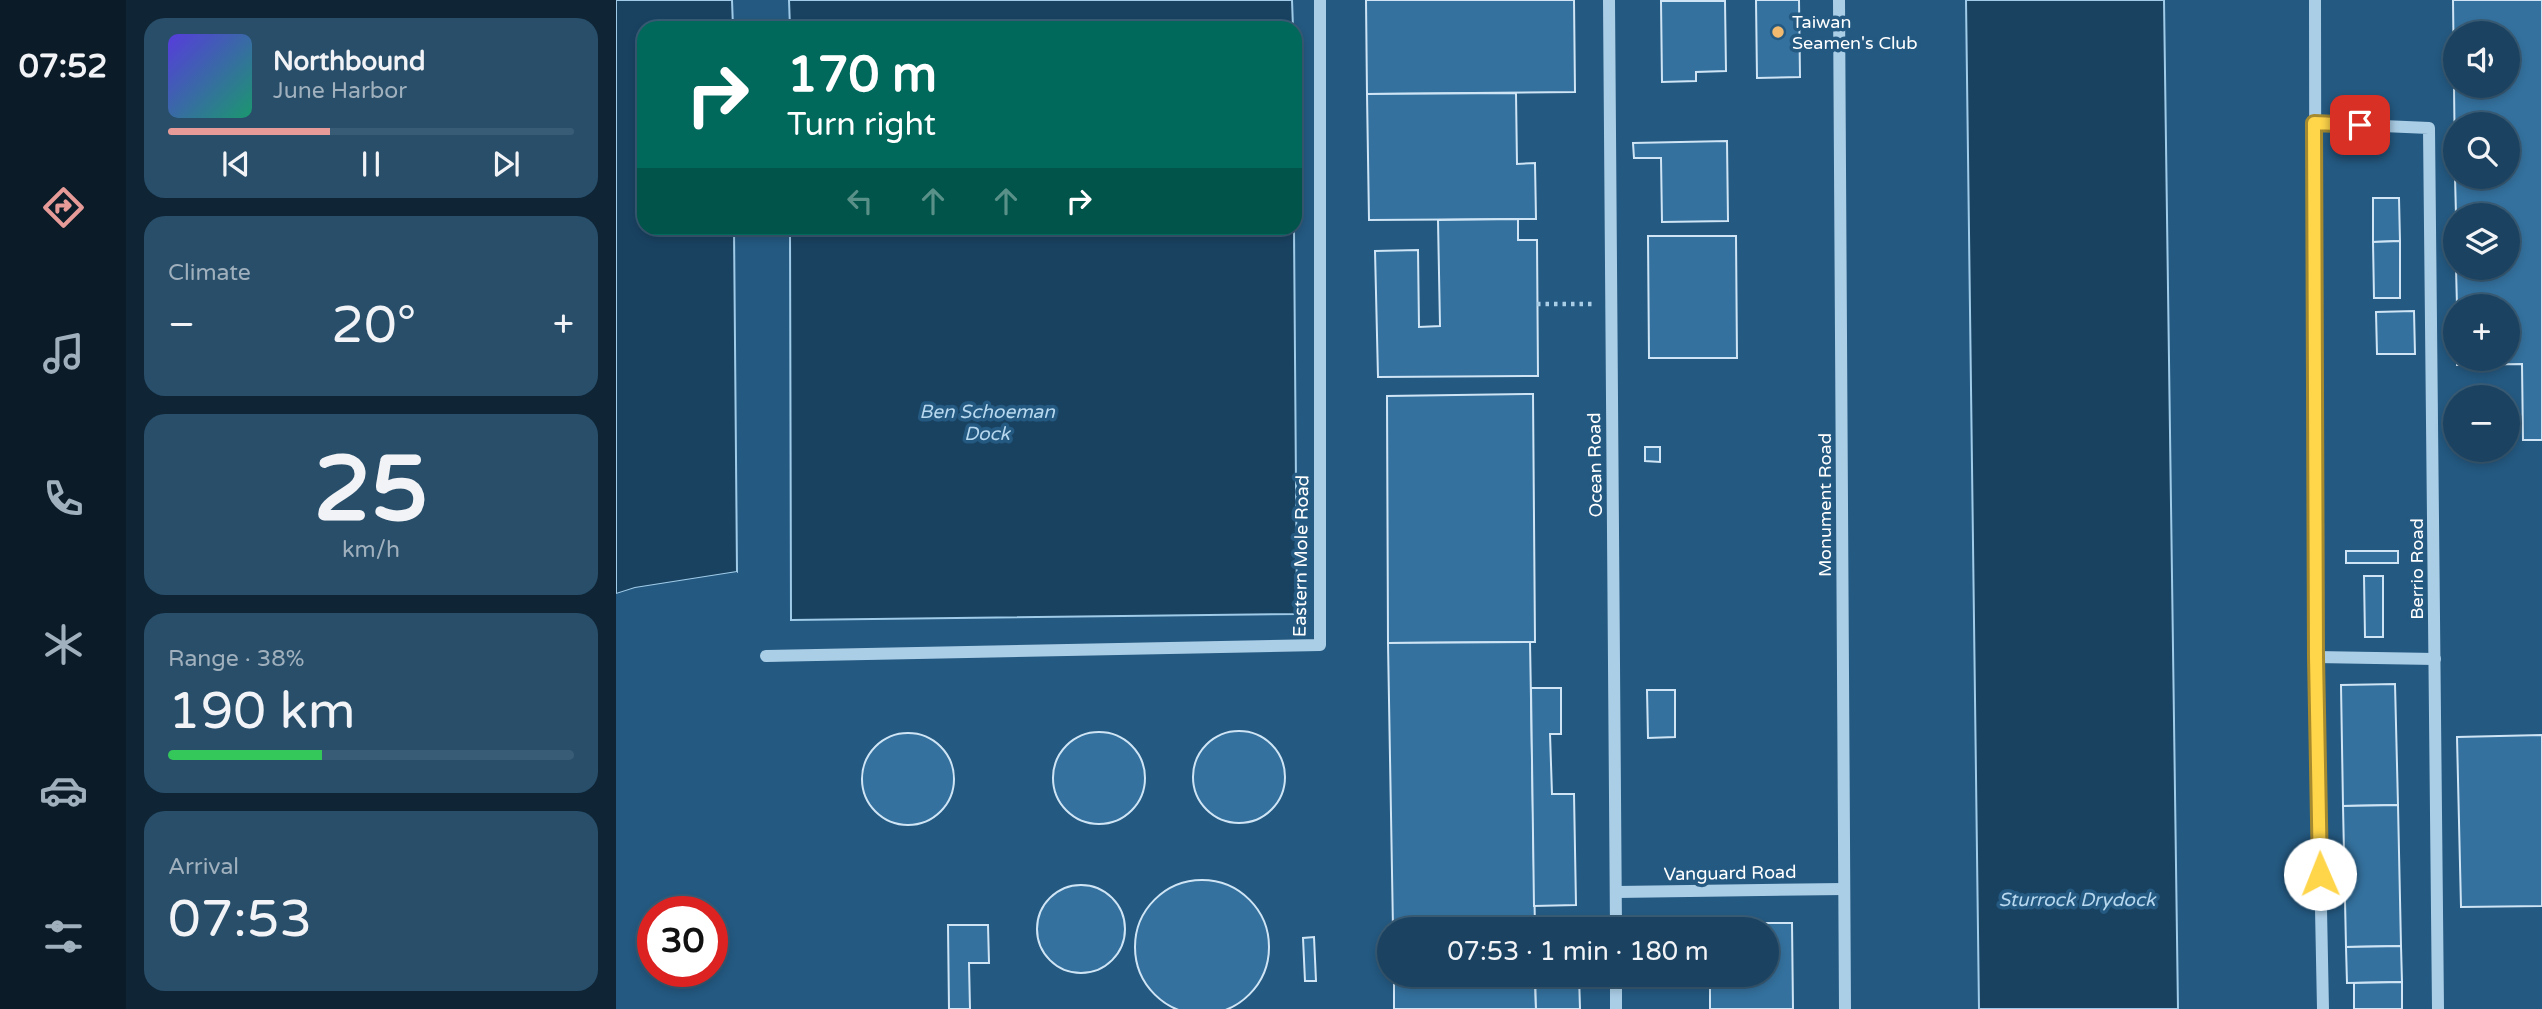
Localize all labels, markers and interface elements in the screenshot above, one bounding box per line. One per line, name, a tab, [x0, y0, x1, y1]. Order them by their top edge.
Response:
place label: Taiwan Seamen's Club	[1792, 11, 1918, 54]
map controls	[2443, 21, 2520, 462]
button: sound	[2443, 21, 2520, 98]
marker: Taiwan Seamen's Club	[1770, 24, 1786, 40]
text: Northbound	[273, 46, 425, 77]
text: 170 m	[787, 46, 937, 105]
text: 07:52	[19, 48, 107, 86]
icon: right	[672, 49, 763, 140]
text: June Harbor	[273, 77, 407, 105]
pin	[2330, 95, 2390, 155]
text: Turn right	[787, 106, 936, 144]
icon: arrive	[2341, 106, 2379, 144]
button: search	[2443, 112, 2520, 189]
icon: previous	[217, 145, 255, 183]
icon: pause	[352, 145, 390, 183]
icon: next	[487, 145, 525, 183]
icon: left	[841, 182, 879, 220]
icon: ahead	[914, 182, 952, 220]
icon: ahead	[987, 182, 1025, 220]
icon: right	[1060, 182, 1098, 220]
icon: directions	[39, 183, 88, 232]
button: layers	[2443, 203, 2520, 280]
text: Climate	[168, 259, 251, 287]
text: 20°	[331, 294, 416, 357]
button: +	[2443, 294, 2520, 371]
text: −	[168, 302, 195, 348]
text: +	[553, 302, 574, 348]
icon: music	[39, 329, 88, 378]
button: −	[2443, 385, 2520, 462]
water label: Ben Schoeman Dock	[919, 401, 1055, 445]
street label: Ocean Road	[1583, 412, 1607, 518]
street label: Monument Road	[1814, 433, 1836, 577]
text: 25	[314, 435, 428, 545]
icon: phone	[39, 474, 88, 523]
street label: Eastern Mole Road	[1289, 475, 1313, 637]
street label: Berrio Road	[2406, 518, 2428, 620]
text: km/h	[342, 536, 400, 564]
icon: climate	[39, 620, 88, 669]
text: Range · 38%	[168, 645, 304, 673]
text: 190 km	[168, 680, 356, 743]
icon: car	[39, 766, 88, 815]
position arrow	[2283, 837, 2357, 911]
text: Arrival	[168, 853, 239, 881]
street label: Vanguard Road	[1663, 861, 1797, 885]
text: 07:53	[168, 888, 312, 951]
water label: Sturrock Drydock	[1999, 889, 2157, 911]
speed limit sign: 30	[637, 896, 728, 987]
icon: filters	[39, 912, 88, 961]
text: 07:53 · 1 min · 180 m	[1447, 936, 1709, 967]

